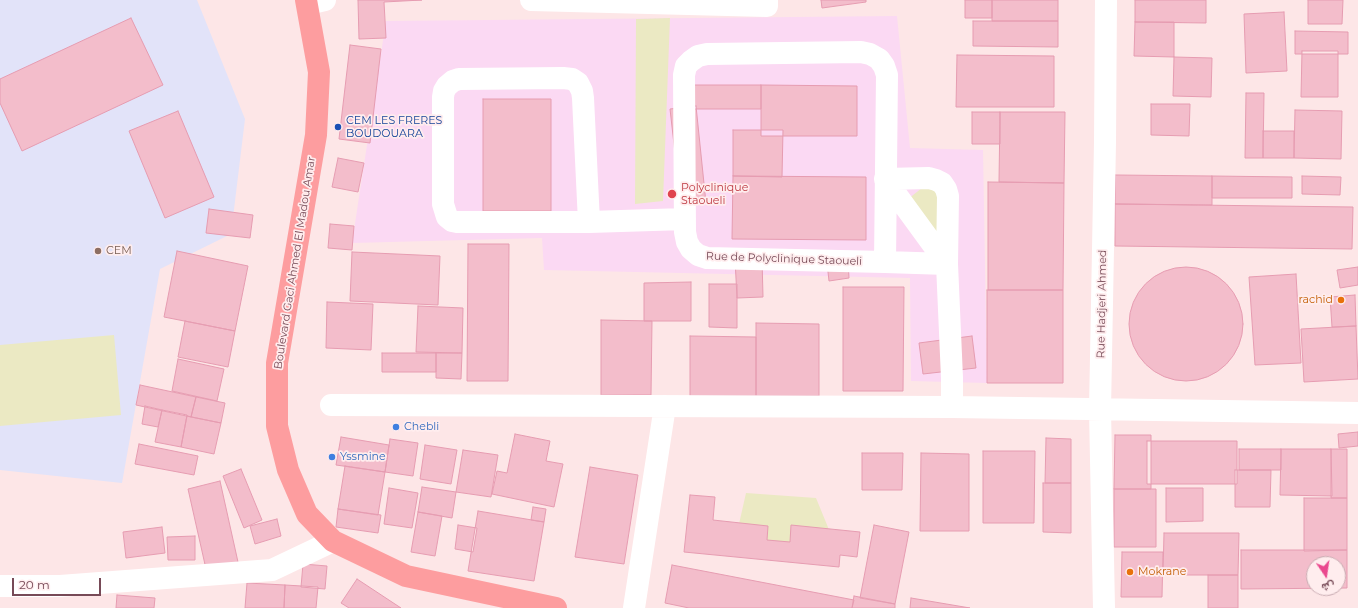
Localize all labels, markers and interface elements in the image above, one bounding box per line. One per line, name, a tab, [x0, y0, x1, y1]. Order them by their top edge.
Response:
place label: CEM LES FRERES BOUDOUARA	[346, 114, 442, 140]
marker: CEM LES FRERES BOUDOUARA	[333, 122, 343, 132]
street label: Boulevard Gaci Ahmed El Madou Amar	[272, 156, 318, 370]
place label: Polyclinique Staoueli	[681, 181, 748, 207]
marker: Polyclinique Staoueli	[666, 188, 678, 200]
place label: CEM	[106, 244, 132, 258]
marker: CEM	[93, 246, 103, 256]
street label: Rue de Polyclinique Staoueli	[706, 250, 862, 268]
street label: Rue Hadjeri Ahmed	[1094, 250, 1110, 358]
place label: rachid	[1299, 293, 1333, 307]
marker: rachid	[1336, 295, 1346, 305]
place label: Chebli	[404, 420, 439, 434]
marker: Chebli	[391, 422, 401, 432]
place label: Yssmine	[340, 450, 386, 464]
marker: Yssmine	[327, 452, 337, 462]
north arrow	[1306, 556, 1346, 596]
place label: Mokrane	[1138, 565, 1186, 579]
marker: Mokrane	[1125, 567, 1135, 577]
scale bar	[14, 570, 103, 596]
text: 20 m	[19, 577, 50, 592]
text: ش	[1320, 578, 1336, 595]

